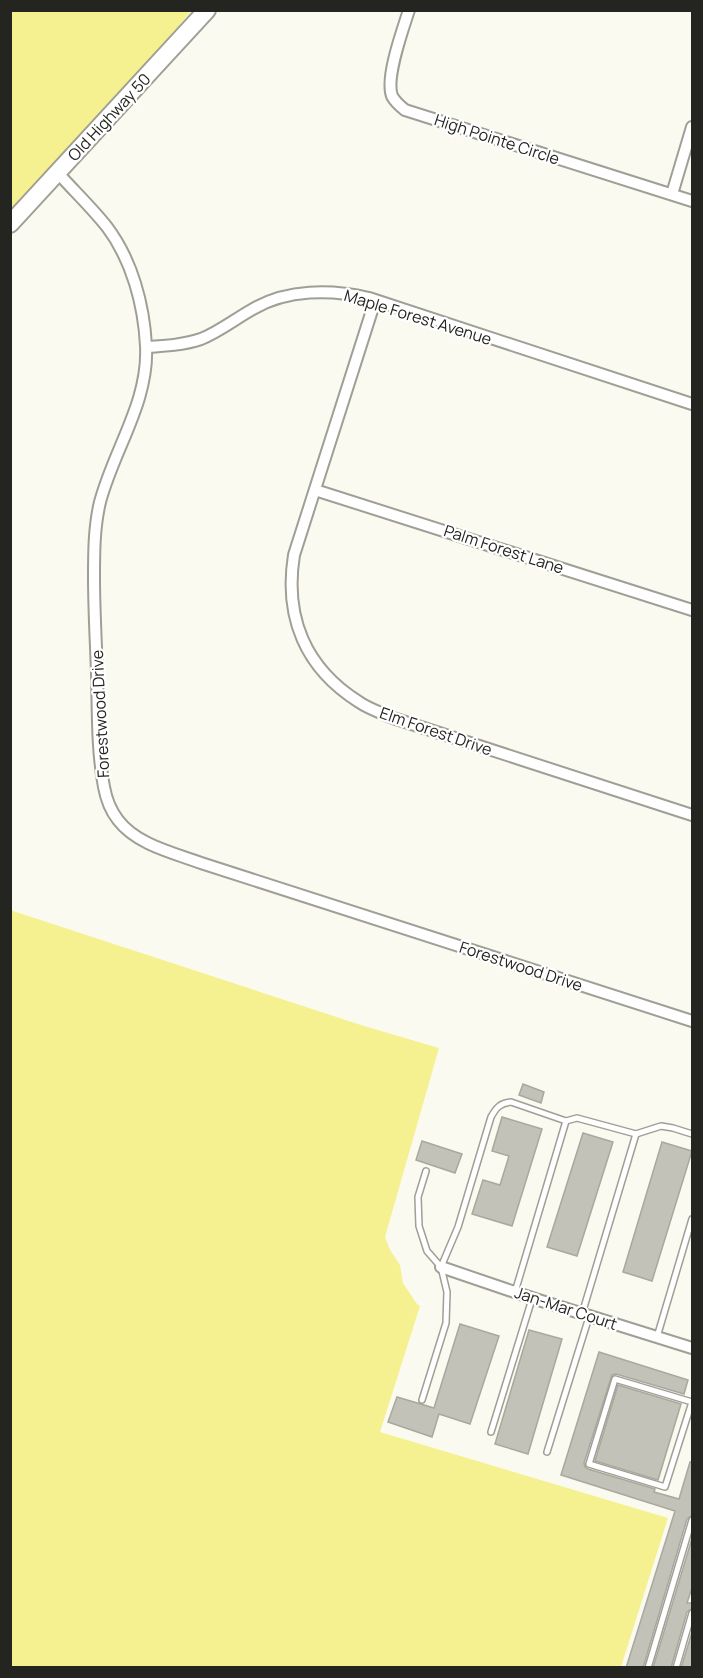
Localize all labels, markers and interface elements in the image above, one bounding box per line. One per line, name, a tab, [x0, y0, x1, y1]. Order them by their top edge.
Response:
street label: Old Highway 50	[63, 68, 155, 166]
street label: High Pointe Circle	[432, 108, 562, 170]
street label: Maple Forest Avenue	[342, 284, 494, 350]
street label: Palm Forest Lane	[441, 519, 567, 579]
street label: Forestwood Drive	[86, 649, 114, 779]
street label: Elm Forest Drive	[377, 702, 495, 760]
street label: Forestwood Drive	[457, 936, 585, 996]
street label: Jan-Mar Court	[512, 1281, 620, 1335]

